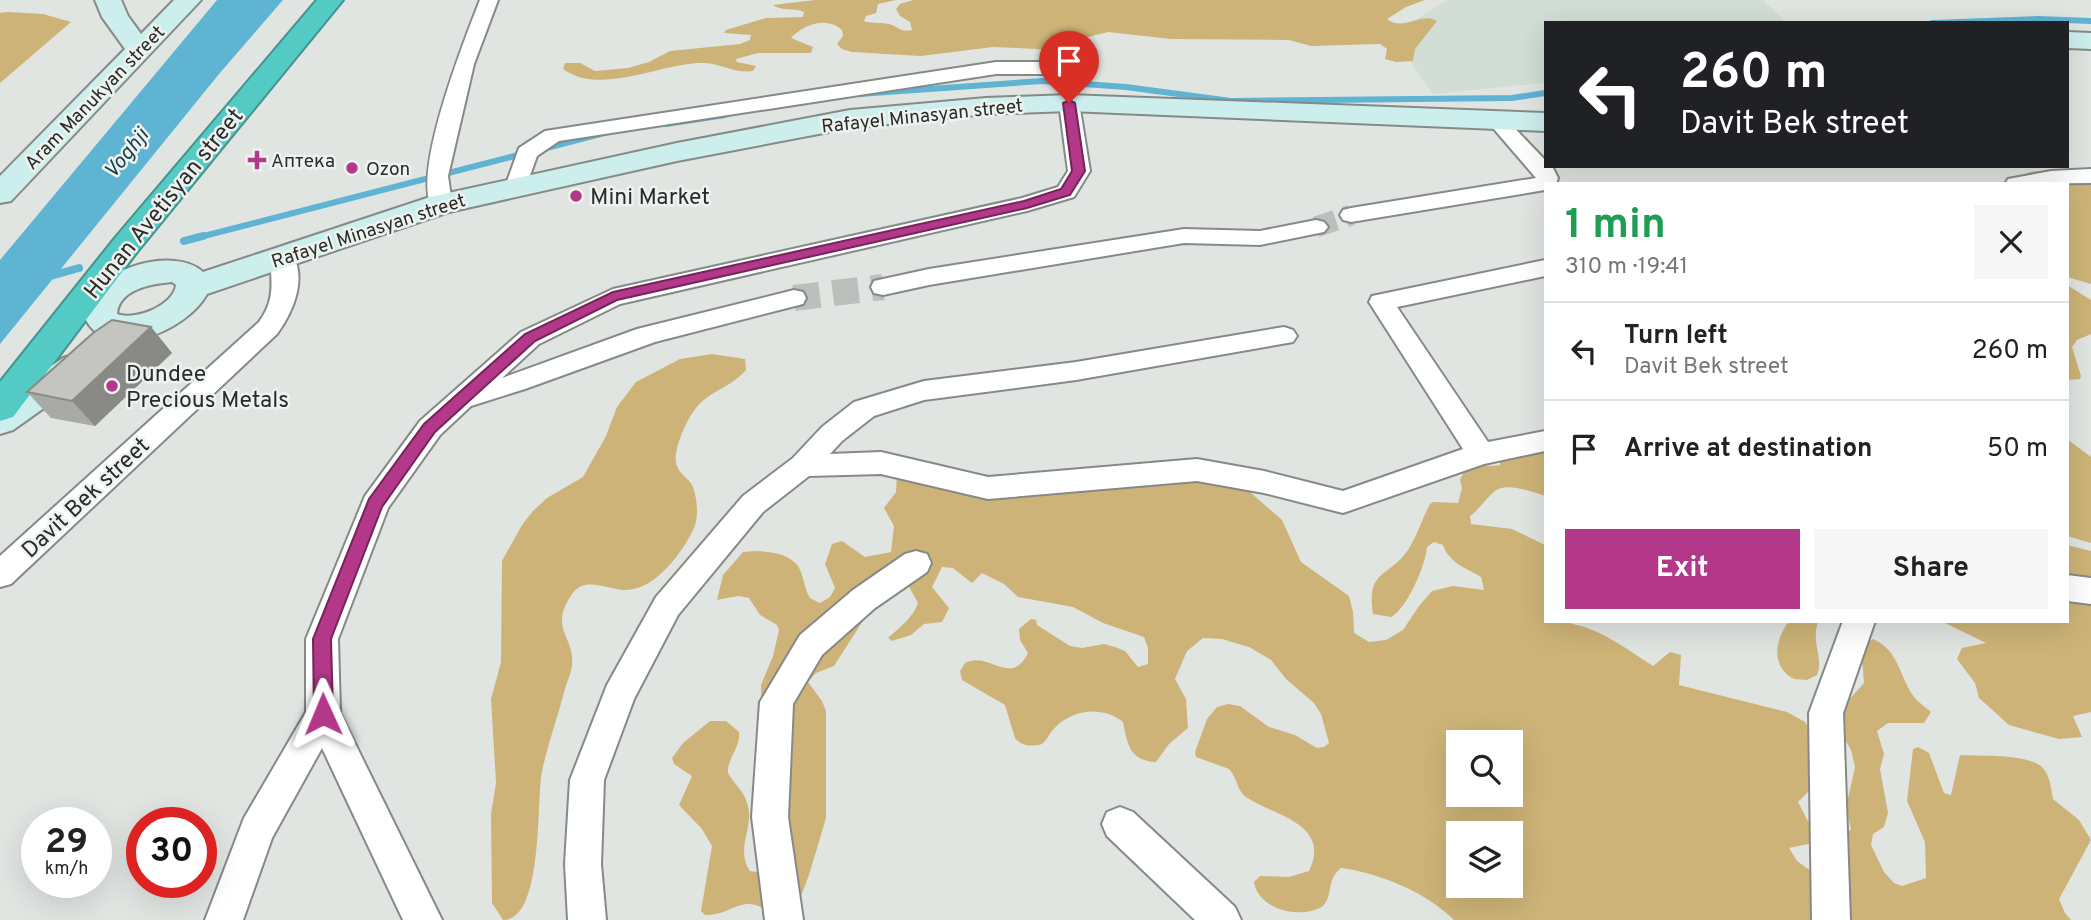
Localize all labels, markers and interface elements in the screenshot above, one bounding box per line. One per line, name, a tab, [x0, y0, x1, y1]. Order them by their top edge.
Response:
street label: Aram Manukyan street	[20, 21, 171, 176]
pin	[1039, 31, 1099, 103]
icon: arrive	[1050, 42, 1088, 80]
text: 260 m	[1680, 44, 1827, 106]
icon: left	[1565, 49, 1656, 140]
street label: Rafayel Minasyan street	[820, 94, 1024, 140]
street label: Hunan Avetisyan street	[79, 103, 251, 306]
text: Davit Bek street	[1680, 105, 1909, 145]
water label: Voghji	[99, 122, 157, 184]
place label: Аптека	[271, 150, 335, 174]
marker: Аптека	[249, 152, 265, 168]
place label: Ozon	[366, 158, 410, 182]
marker: Ozon	[344, 160, 360, 176]
place label: Mini Market	[590, 184, 710, 213]
marker: Mini Market	[568, 188, 584, 204]
street label: Rafayel Minasyan street	[269, 189, 469, 275]
text: 1 min	[1565, 200, 1666, 253]
button: close	[1974, 205, 2048, 279]
text: 310 m · 19:41	[1565, 253, 1688, 282]
text: Turn left	[1624, 320, 1728, 353]
icon: left	[1565, 332, 1603, 370]
text: 260 m	[1972, 335, 2048, 368]
text: Davit Bek street	[1624, 353, 1789, 382]
place label: Dundee Precious Metals	[126, 361, 289, 416]
marker: Dundee Precious Metals	[104, 378, 120, 394]
icon: arrive	[1565, 430, 1603, 468]
street label: Davit Bek street	[17, 432, 157, 566]
text: Arrive at destination	[1624, 433, 1872, 466]
text: 50 m	[1987, 433, 2048, 466]
button: Exit	[1565, 529, 1800, 609]
button: Share	[1814, 529, 2048, 609]
position arrow	[286, 677, 360, 751]
map controls	[1446, 730, 1523, 898]
button: search	[1446, 730, 1523, 807]
speed limit sign: 30	[126, 807, 217, 898]
text: 29	[45, 821, 88, 865]
button: layers	[1446, 821, 1523, 898]
text: km/h	[45, 858, 88, 881]

